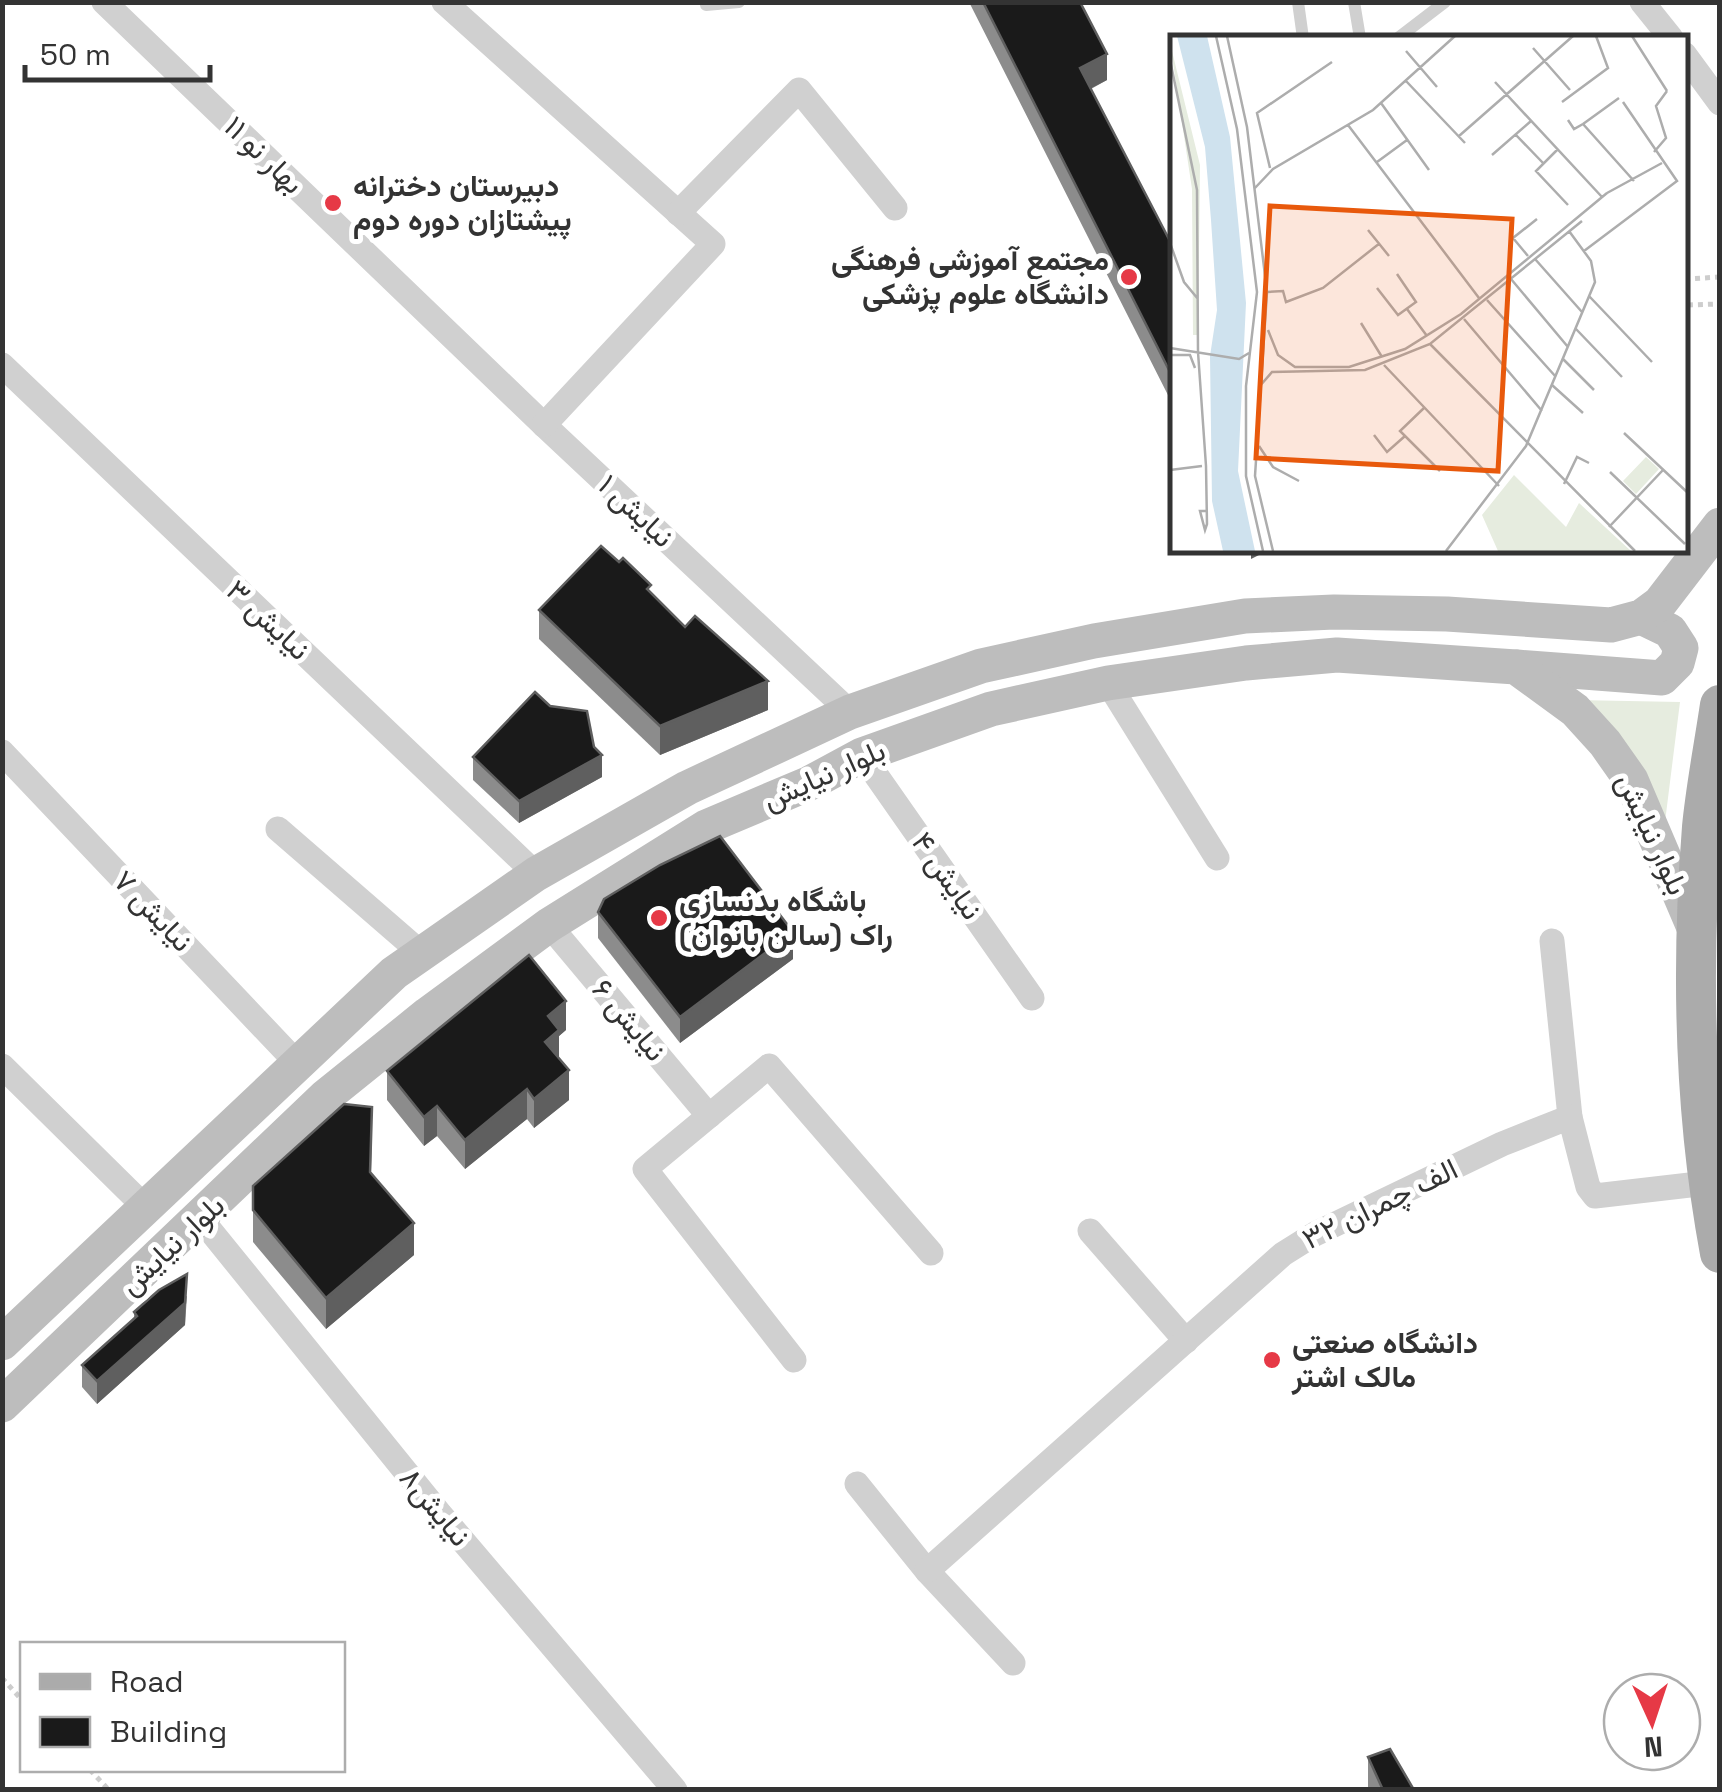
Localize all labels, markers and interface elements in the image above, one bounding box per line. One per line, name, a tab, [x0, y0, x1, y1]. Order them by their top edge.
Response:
scale bar	[25, 20, 210, 82]
text: 50 m	[40, 35, 111, 74]
inset map	[1170, 35, 1687, 552]
street label: ۱۱ بهار نو	[216, 107, 313, 202]
place label: دبیرستان دخترانه پیشتازان دوره دوم	[353, 166, 572, 240]
marker: دبیرستان دخترانه پیشتازان دوره دوم	[322, 192, 344, 214]
place label: مجتمع آموزشی فرهنگی دانشگاه علوم پزشکی	[831, 240, 1109, 314]
marker: مجتمع آموزشی فرهنگی دانشگاه علوم پزشکی	[1118, 266, 1140, 288]
street label: نیایش ۱	[590, 466, 683, 556]
street label: نیایش ۳	[218, 571, 319, 668]
street label: بلوار نیایش	[756, 730, 891, 819]
street label: بلوار نیایش	[1607, 766, 1698, 901]
street label: نیایش ۴	[903, 824, 992, 927]
street label: نیایش ۷	[105, 861, 202, 960]
place label: باشگاه بدنسازی راک (سالن بانوان)	[679, 881, 893, 954]
marker: باشگاه بدنسازی راک (سالن بانوان)	[648, 907, 670, 929]
street label: نیایش ۶	[584, 970, 675, 1069]
street label: ۳۲ الف چمران	[1296, 1149, 1464, 1259]
street label: بلوار نیایش	[111, 1186, 233, 1303]
place label: دانشگاه صنعتی مالک اشتر	[1291, 1323, 1478, 1396]
marker: دانشگاه صنعتی مالک اشتر	[1261, 1349, 1283, 1371]
street label: نیایش۸	[391, 1459, 480, 1554]
legend	[20, 1642, 345, 1772]
text: Road	[110, 1662, 184, 1701]
north arrow	[1602, 1672, 1702, 1772]
text: Building	[110, 1712, 227, 1751]
text: N	[1643, 1728, 1664, 1765]

